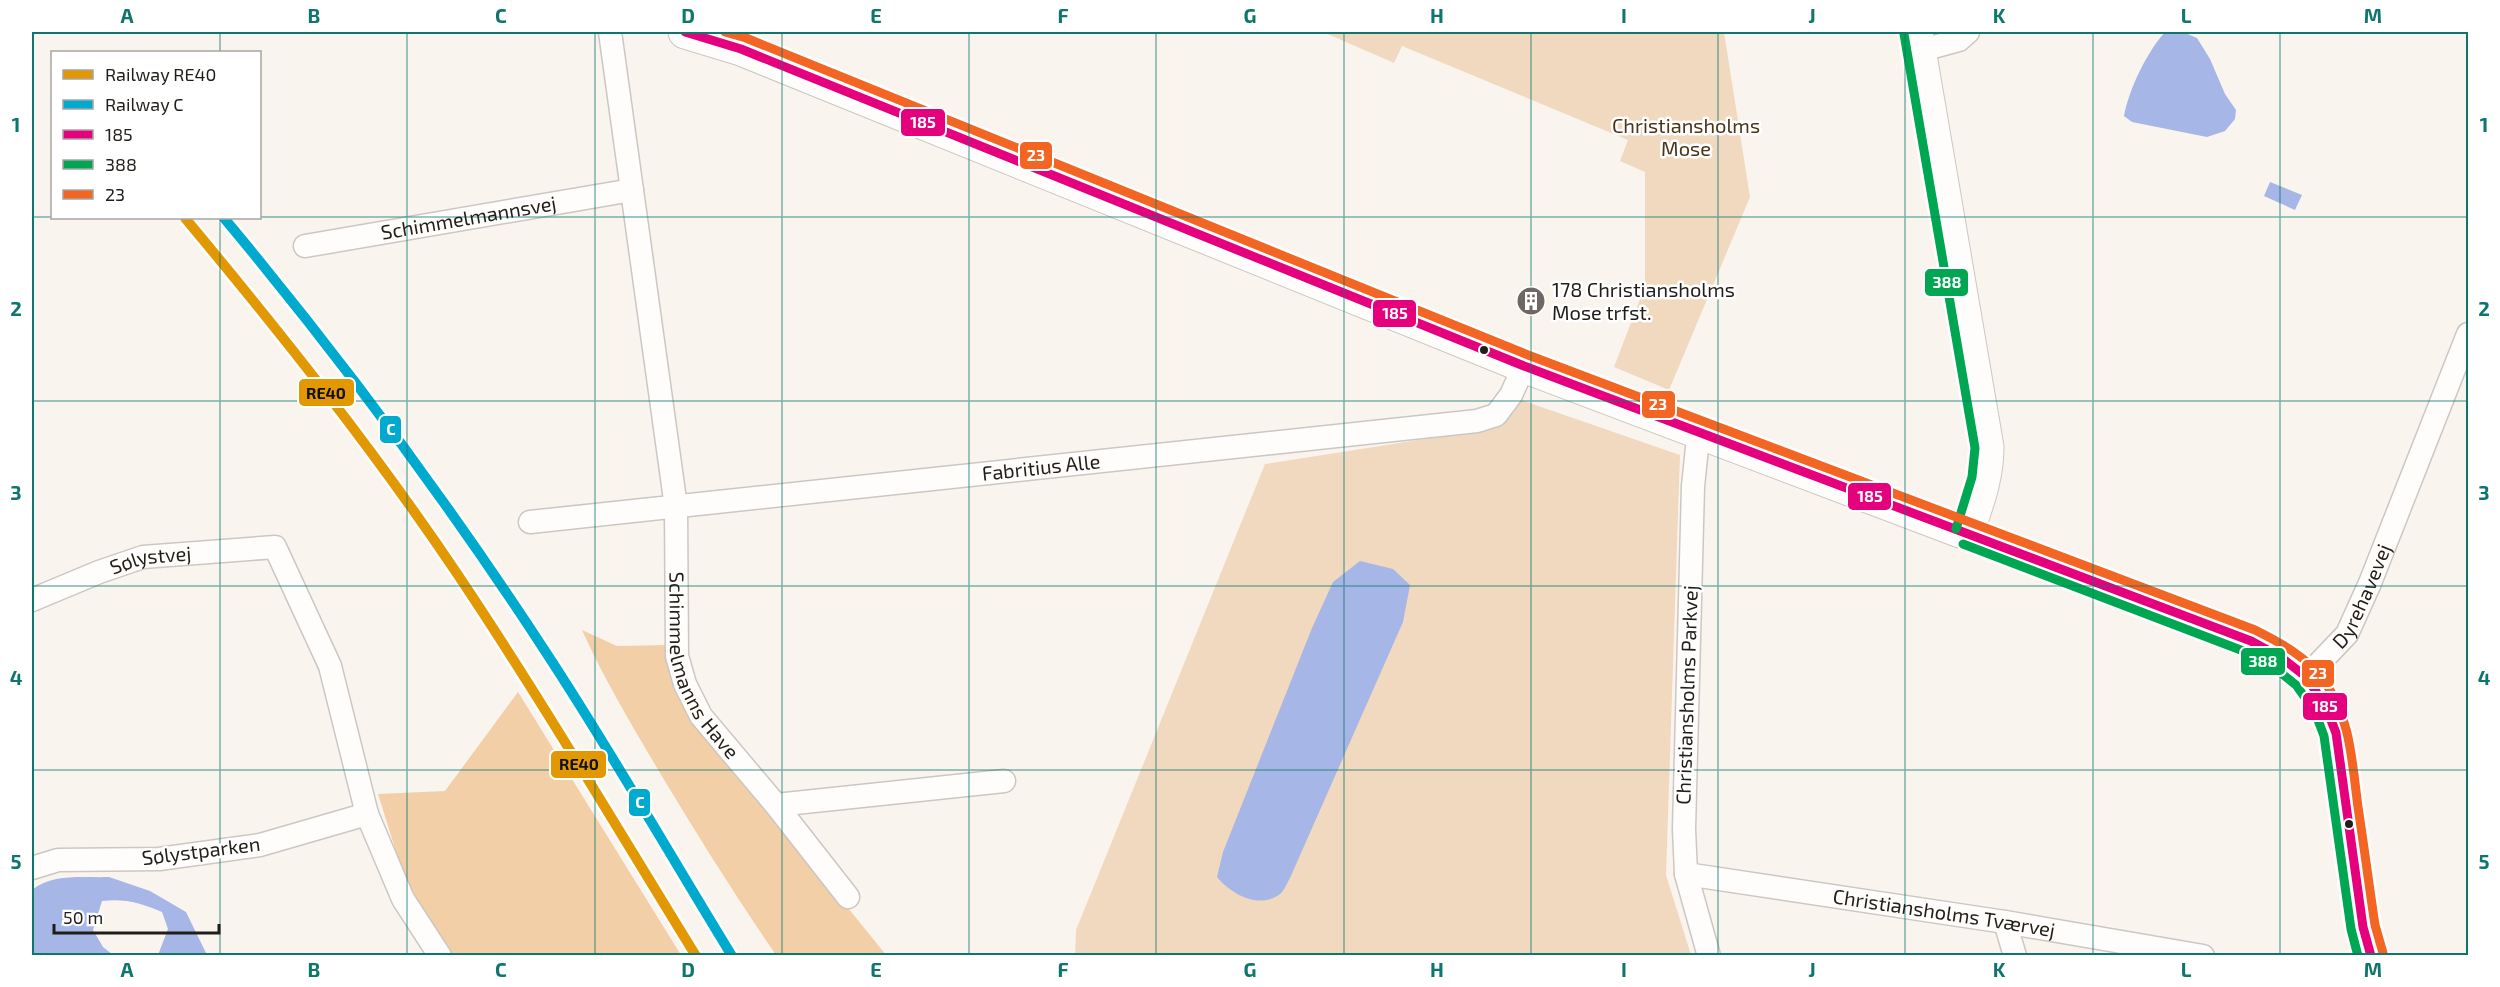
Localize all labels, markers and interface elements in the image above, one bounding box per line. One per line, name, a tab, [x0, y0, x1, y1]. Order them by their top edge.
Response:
text: A	[120, 3, 134, 27]
text: B	[308, 3, 320, 27]
text: C	[495, 3, 507, 27]
text: D	[681, 3, 695, 27]
text: E	[870, 3, 882, 27]
text: F	[1057, 3, 1069, 27]
text: G	[1244, 3, 1256, 27]
text: H	[1430, 3, 1444, 27]
text: I	[1621, 3, 1627, 27]
text: J	[1808, 3, 1816, 27]
text: K	[1993, 3, 2006, 27]
text: L	[2181, 3, 2192, 27]
text: M	[2364, 3, 2382, 27]
legend	[51, 51, 261, 219]
text: Railway RE40	[105, 63, 216, 85]
text: Railway C	[105, 93, 184, 115]
line badge: 185	[900, 108, 946, 137]
text: 1	[12, 112, 20, 136]
text: 185	[910, 112, 936, 131]
text: 1	[2480, 112, 2488, 136]
park label: Christiansholms Mose	[1612, 113, 1760, 160]
text: 185	[105, 123, 133, 145]
line badge: 23	[1019, 141, 1053, 170]
text: 23	[1027, 145, 1045, 164]
text: 388	[105, 153, 137, 175]
text: 23	[105, 183, 125, 205]
street label: Schimmelmannsvej	[379, 190, 558, 244]
line badge: 388	[1924, 268, 1969, 297]
text: 388	[1932, 272, 1962, 291]
place label: 178 Christiansholms Mose trfst.	[1552, 277, 1735, 324]
building icon: 178 Christiansholms Mose trfst.	[1515, 285, 1547, 317]
text: 2	[10, 296, 22, 320]
text: 2	[2478, 296, 2490, 320]
line badge: 185	[1372, 299, 1417, 328]
text: 185	[1382, 303, 1408, 322]
unlabelled marker	[1478, 344, 1490, 356]
line badge: RE40	[298, 378, 355, 407]
text: RE40	[306, 383, 346, 402]
line badge: 23	[1641, 390, 1676, 419]
text: 23	[1649, 394, 1667, 413]
line badge: C	[379, 415, 402, 444]
text: C	[386, 419, 396, 438]
street label: Fabritius Alle	[981, 448, 1101, 485]
text: 3	[10, 480, 22, 504]
text: 3	[2478, 480, 2490, 504]
line badge: 185	[1847, 482, 1892, 511]
text: 185	[1857, 486, 1883, 505]
street label: Sølystvej	[106, 540, 192, 579]
street label: Dyrehavevej	[2327, 540, 2395, 653]
street label: Schimmelmanns Have	[665, 572, 745, 763]
street label: Christiansholms Parkvej	[1670, 585, 1702, 805]
line badge: 388	[2240, 647, 2286, 676]
text: 388	[2248, 651, 2278, 670]
line badge: 23	[2301, 659, 2335, 688]
text: 23	[2309, 663, 2327, 682]
text: 4	[10, 665, 23, 689]
text: 4	[2478, 665, 2491, 689]
line badge: 185	[2302, 692, 2348, 721]
text: 185	[2312, 696, 2338, 715]
line badge: RE40	[550, 750, 607, 779]
text: RE40	[559, 754, 599, 773]
line badge: C	[628, 788, 651, 817]
text: C	[635, 792, 645, 811]
unlabelled marker	[2343, 818, 2355, 830]
street label: Sølystparken	[140, 831, 262, 869]
text: 5	[10, 849, 22, 873]
text: 5	[2478, 849, 2490, 873]
street label: Christiansholms Tværvej	[1831, 883, 2057, 941]
scale bar	[54, 897, 219, 935]
text: 50 m	[63, 906, 103, 928]
text: A	[120, 957, 134, 981]
text: B	[308, 957, 320, 981]
text: C	[495, 957, 507, 981]
text: D	[681, 957, 695, 981]
text: E	[870, 957, 882, 981]
text: F	[1057, 957, 1069, 981]
text: G	[1244, 957, 1256, 981]
text: H	[1430, 957, 1444, 981]
text: I	[1621, 957, 1627, 981]
text: J	[1808, 957, 1816, 981]
text: K	[1993, 957, 2006, 981]
text: L	[2181, 957, 2192, 981]
text: M	[2364, 957, 2382, 981]

